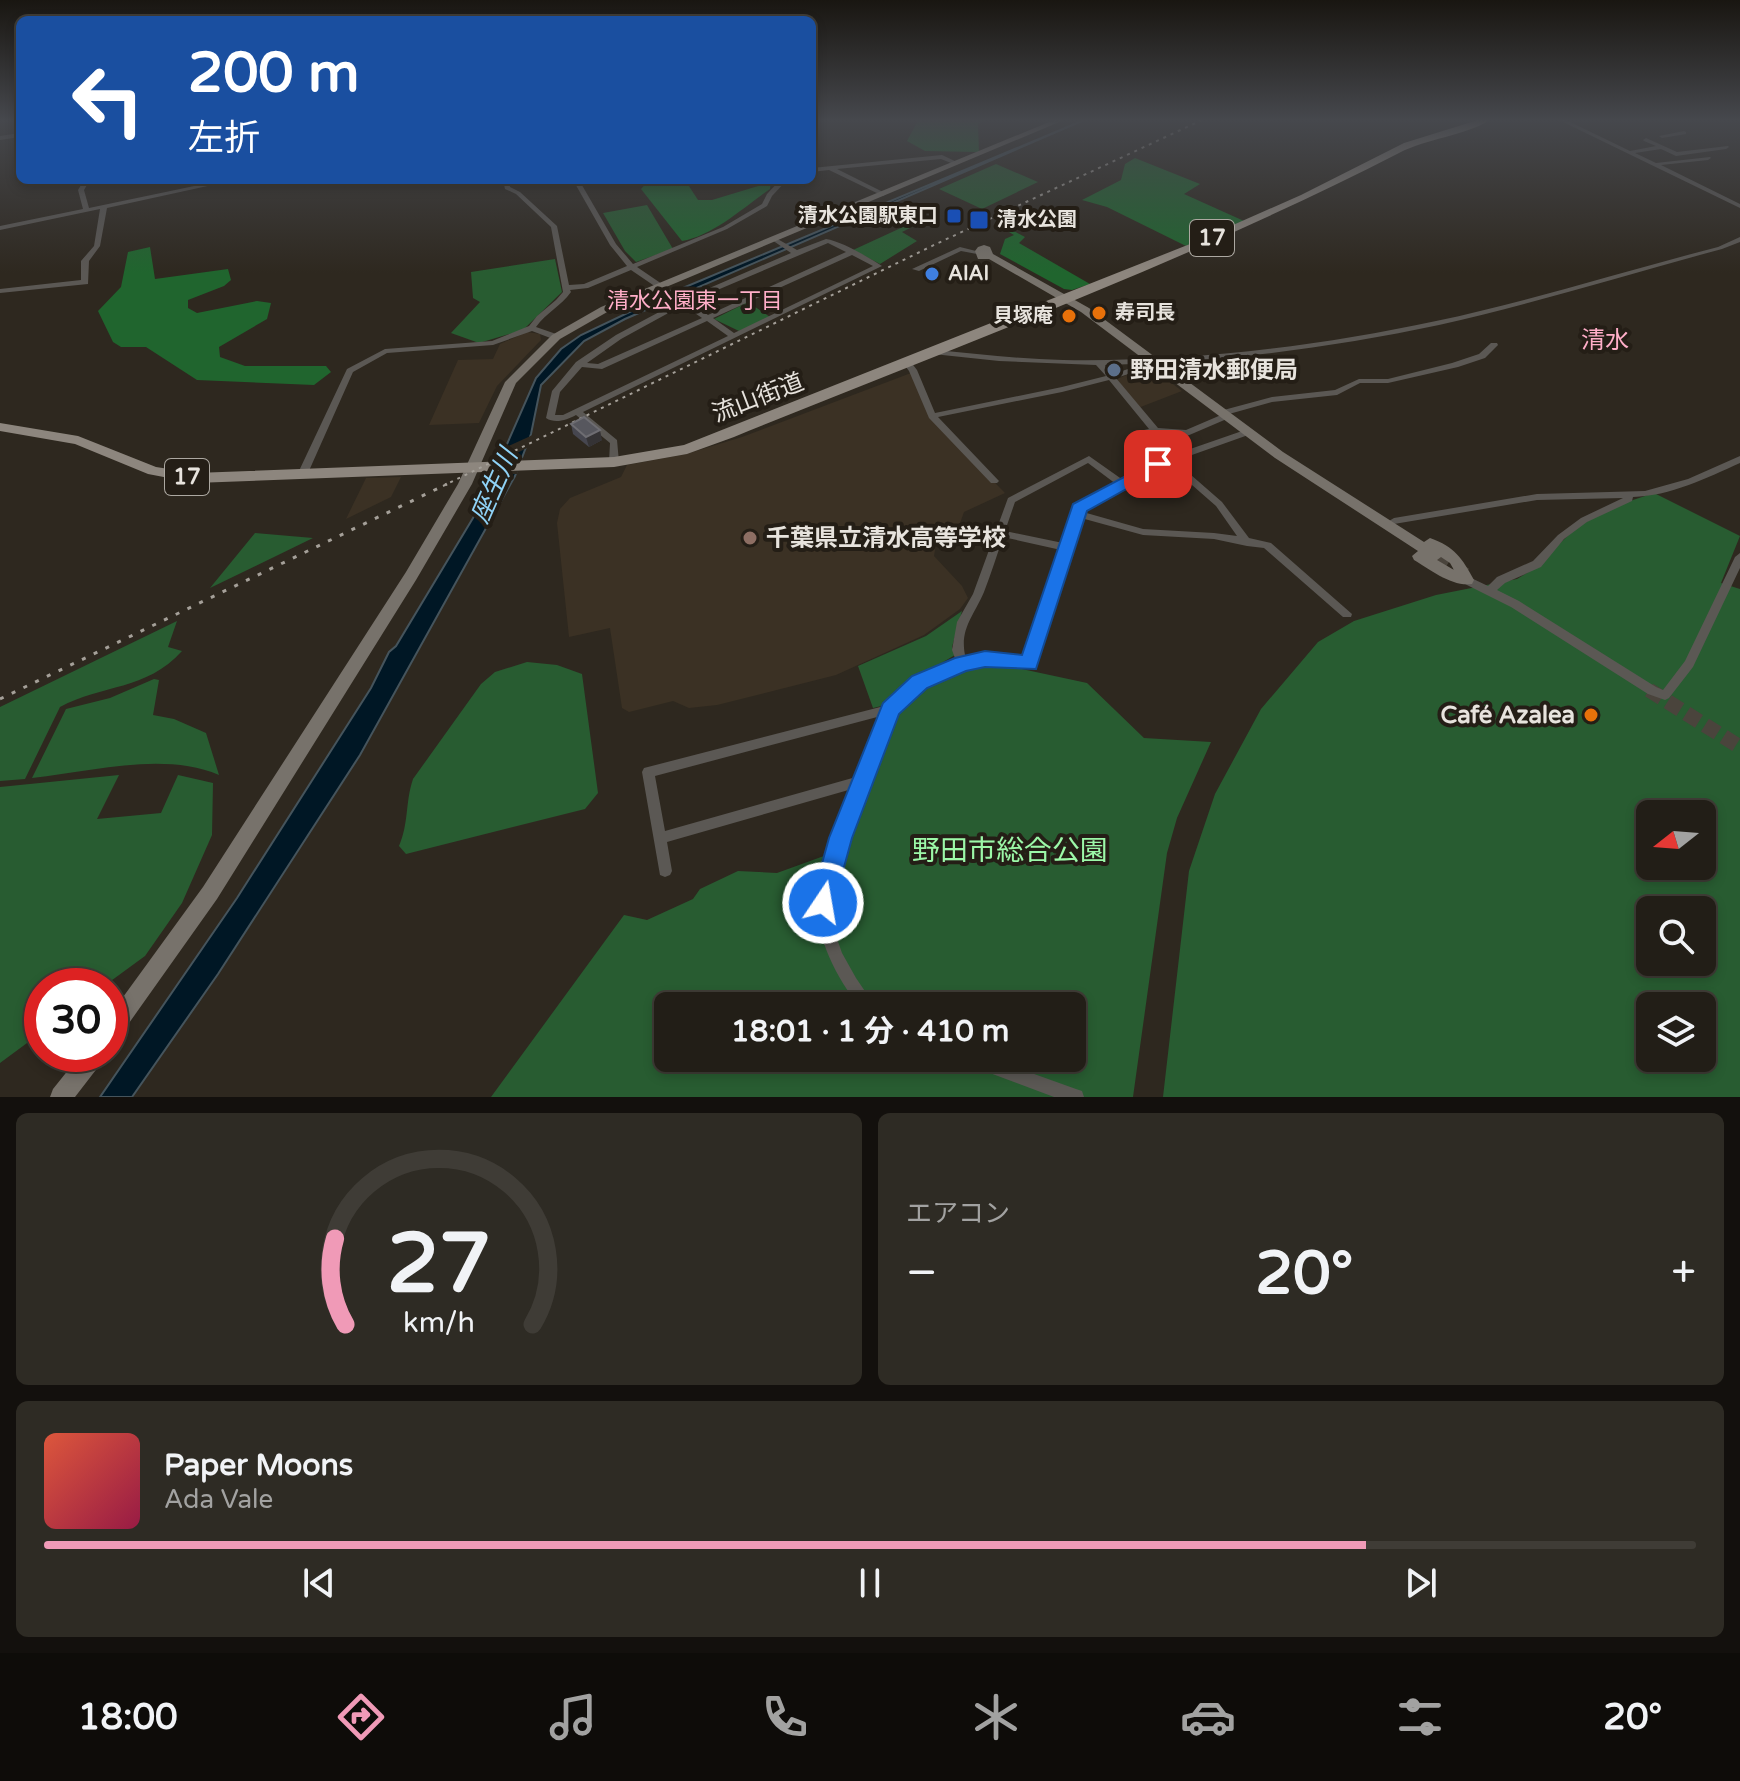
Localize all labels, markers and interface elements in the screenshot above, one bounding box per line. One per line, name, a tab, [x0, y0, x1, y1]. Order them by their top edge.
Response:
text: 200 m	[188, 40, 359, 107]
icon: left	[56, 48, 160, 152]
text: 左折	[188, 117, 260, 160]
place label: 清水公園駅東口	[798, 204, 938, 228]
marker: 清水公園駅東口	[945, 207, 963, 225]
place label: 清水公園	[997, 208, 1077, 232]
marker: 清水公園	[968, 209, 990, 231]
road number: 17	[1190, 220, 1234, 256]
place label: AIAI	[948, 262, 989, 286]
marker: AIAI	[923, 265, 941, 283]
district label: 清水公園東一丁目	[607, 288, 783, 314]
place label: 寿司長	[1115, 301, 1175, 325]
place label: 貝塚庵	[993, 304, 1053, 328]
marker: 寿司長	[1090, 304, 1108, 322]
marker: 貝塚庵	[1060, 307, 1078, 325]
district label: 清水	[1581, 326, 1629, 355]
place label: 野田清水郵便局	[1130, 356, 1298, 385]
marker: 野田清水郵便局	[1105, 361, 1123, 379]
street label: 流山街道	[708, 367, 808, 429]
pin	[1124, 430, 1192, 498]
water label: 座生川	[464, 441, 525, 528]
icon: arrive	[1136, 442, 1180, 486]
road number: 17	[165, 459, 209, 495]
place label: 千葉県立清水高等学校	[766, 524, 1006, 553]
marker: 千葉県立清水高等学校	[741, 529, 759, 547]
place label: Café Azalea	[1440, 701, 1575, 730]
marker: Café Azalea	[1582, 706, 1600, 724]
north arrow	[1636, 800, 1716, 880]
map controls	[1636, 800, 1716, 1072]
park label: 野田市総合公園	[912, 834, 1108, 868]
position arrow	[781, 861, 865, 945]
button: search	[1636, 896, 1716, 976]
speed limit sign: 30	[24, 968, 128, 1072]
button: layers	[1636, 992, 1716, 1072]
text: 18:01 · 1 分 · 410 m	[731, 1013, 1009, 1050]
text: エアコン	[906, 1198, 1010, 1229]
text: 27	[387, 1215, 491, 1315]
text: 20°	[1255, 1238, 1353, 1310]
text: −	[906, 1247, 937, 1300]
text: +	[1671, 1247, 1696, 1300]
text: km/h	[403, 1306, 475, 1340]
text: Paper Moons	[164, 1447, 353, 1484]
text: Ada Vale	[164, 1484, 273, 1515]
icon: previous	[297, 1561, 341, 1605]
icon: pause	[848, 1561, 892, 1605]
icon: next	[1399, 1561, 1443, 1605]
icon: directions	[333, 1689, 389, 1745]
icon: music	[545, 1689, 601, 1745]
icon: phone	[757, 1689, 813, 1745]
icon: climate	[968, 1689, 1024, 1745]
icon: car	[1180, 1689, 1236, 1745]
icon: filters	[1392, 1689, 1448, 1745]
text: 18:00	[78, 1696, 178, 1739]
text: 20°	[1603, 1696, 1662, 1739]

